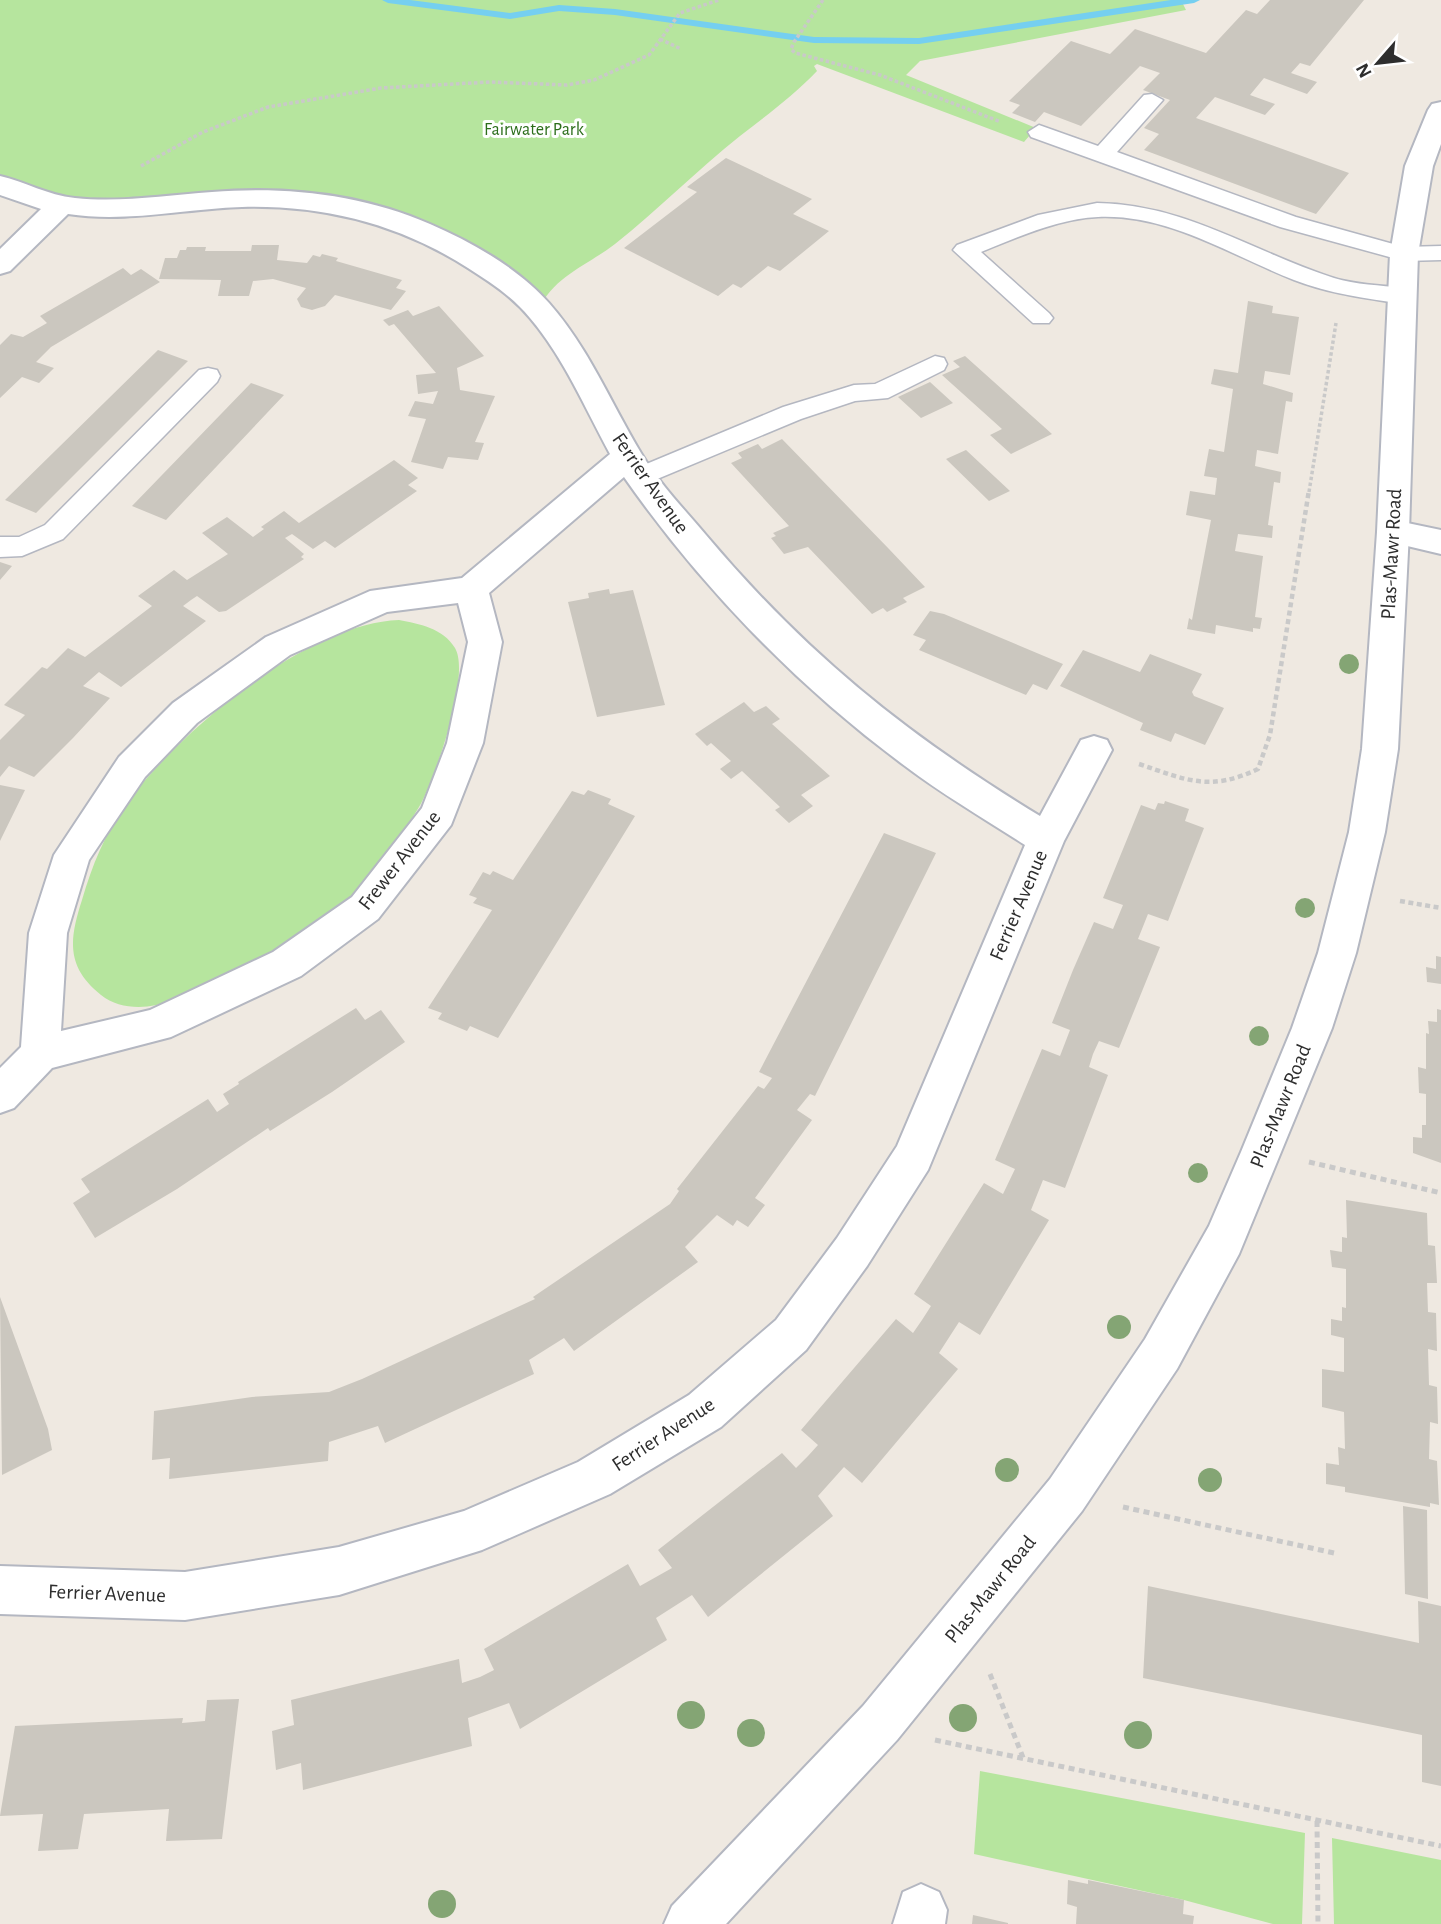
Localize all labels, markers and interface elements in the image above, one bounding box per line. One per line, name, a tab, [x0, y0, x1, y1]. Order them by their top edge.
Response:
north arrow	[1343, 28, 1413, 98]
text: N	[1353, 60, 1376, 81]
park label: Fairwater Park	[484, 121, 585, 139]
street label: Ferrier Avenue	[608, 429, 693, 538]
street label: Plas-Mawr Road	[1378, 488, 1405, 620]
street label: Frewer Avenue	[354, 807, 445, 914]
street label: Ferrier Avenue	[986, 847, 1051, 964]
street label: Plas-Mawr Road	[1246, 1041, 1315, 1171]
street label: Ferrier Avenue	[608, 1394, 718, 1475]
street label: Plas-Mawr Road	[941, 1532, 1040, 1647]
street label: Ferrier Avenue	[48, 1581, 166, 1606]

